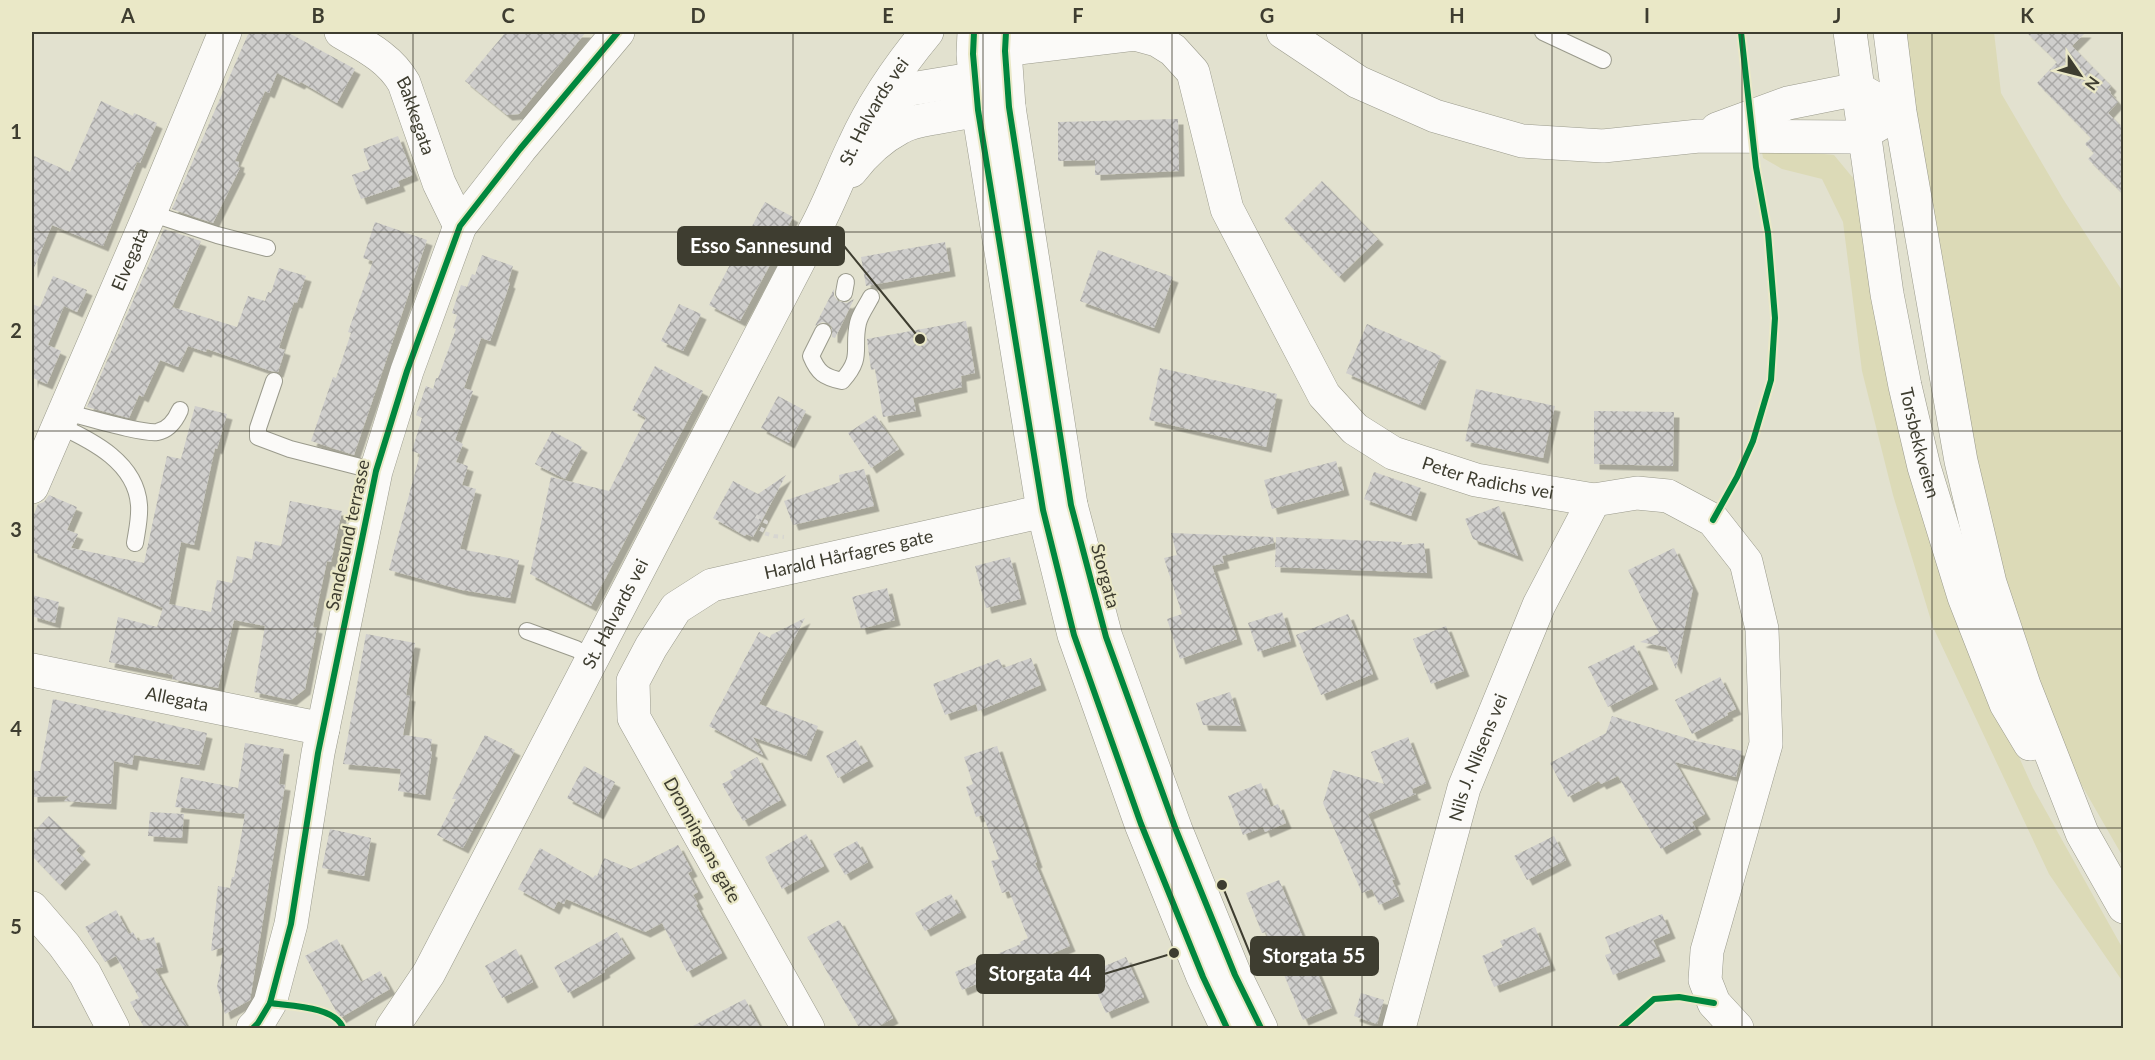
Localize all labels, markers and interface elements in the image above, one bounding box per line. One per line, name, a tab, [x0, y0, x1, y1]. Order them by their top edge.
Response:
text: A	[120, 3, 135, 27]
text: B	[311, 3, 325, 27]
text: C	[501, 3, 515, 27]
text: D	[690, 3, 706, 27]
text: E	[882, 3, 894, 27]
text: F	[1072, 3, 1084, 27]
text: G	[1260, 3, 1274, 27]
text: H	[1449, 3, 1465, 27]
text: I	[1644, 3, 1650, 27]
text: J	[1833, 3, 1841, 27]
text: K	[2020, 3, 2034, 27]
north arrow	[2050, 45, 2110, 105]
street label: St. Halvards vei	[834, 53, 913, 169]
street label: Bakkegata	[392, 72, 440, 158]
text: N	[2081, 73, 2104, 94]
text: 1	[10, 119, 22, 143]
street label: Elvegata	[106, 224, 152, 294]
callout: Esso Sannesund	[678, 227, 844, 265]
text: Esso Sannesund	[690, 233, 832, 257]
text: 2	[10, 318, 22, 342]
street label: Torsbekkveien	[1896, 385, 1945, 501]
street label: Peter Radichs vei	[1420, 451, 1555, 503]
street label: Sandesund terrasse	[320, 457, 374, 612]
text: 3	[10, 517, 22, 541]
street label: Harald Hårfagres gate	[762, 524, 935, 583]
street label: Storgata	[1087, 541, 1125, 610]
street label: St. Halvards vei	[577, 555, 652, 672]
street label: Allegata	[144, 681, 211, 716]
street label: Nils J. Nilsens vei	[1444, 690, 1511, 823]
text: 4	[10, 716, 22, 740]
street label: Dronningens gate	[659, 773, 746, 906]
text: 5	[10, 914, 22, 938]
callout: Storgata 55	[1251, 937, 1378, 975]
text: Storgata 55	[1263, 943, 1365, 967]
callout: Storgata 44	[977, 955, 1104, 993]
text: Storgata 44	[989, 961, 1092, 985]

